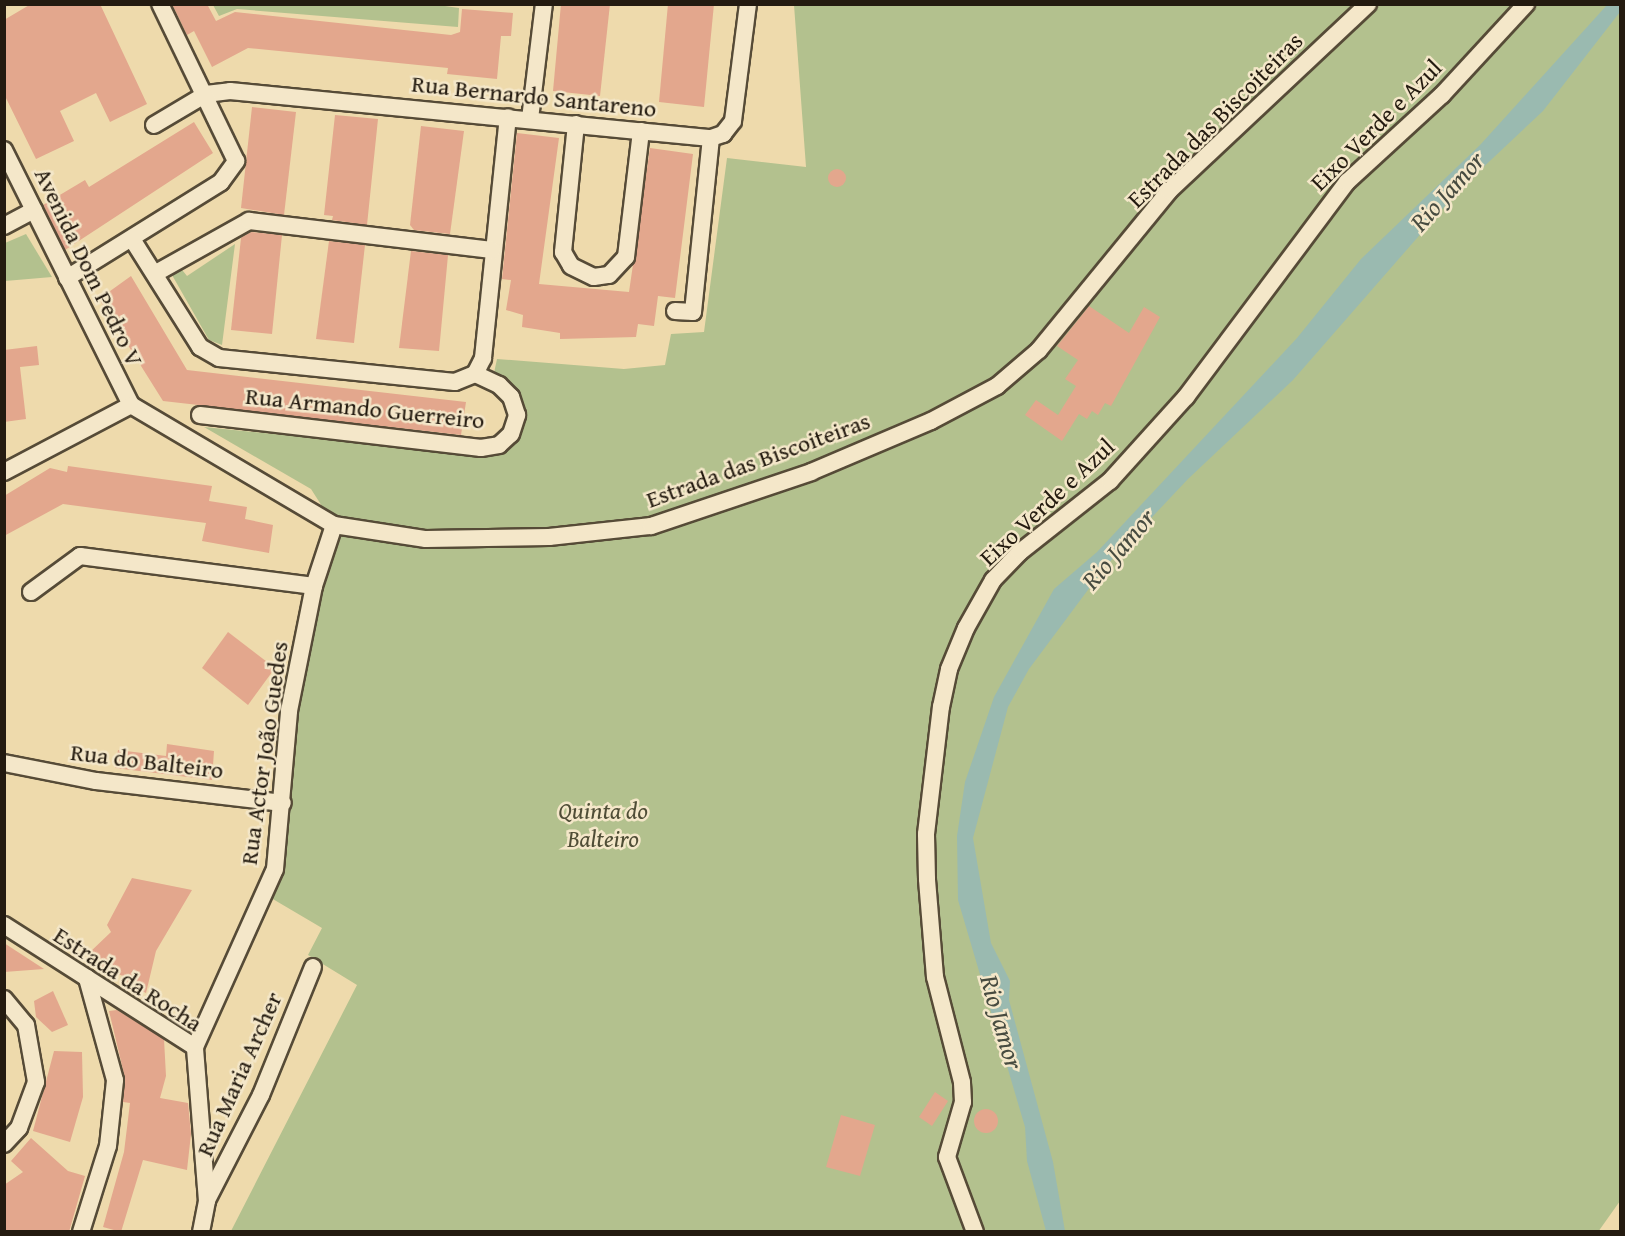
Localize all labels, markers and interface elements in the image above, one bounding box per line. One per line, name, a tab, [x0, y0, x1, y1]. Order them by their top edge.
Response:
street label: Estrada das Biscoiteiras	[1121, 26, 1309, 214]
street label: Eixo Verde e Azul	[1304, 53, 1448, 197]
street label: Rua Bernardo Santareno	[410, 69, 658, 123]
water label: Rio Jamor	[1403, 145, 1491, 237]
street label: Avenida Dom Pedro V	[28, 163, 150, 371]
street label: Rua Armando Guerreiro	[244, 381, 486, 435]
street label: Estrada das Biscoiteiras	[642, 406, 874, 514]
street label: Eixo Verde e Azul	[974, 432, 1120, 572]
water label: Rio Jamor	[1075, 502, 1161, 596]
street label: Rua Actor João Guedes	[234, 639, 294, 867]
street label: Rua do Balteiro	[69, 737, 225, 785]
park label: Quinta do Balteiro	[558, 797, 648, 853]
street label: Estrada da Rocha	[48, 920, 208, 1038]
water label: Rio Jamor	[974, 971, 1030, 1073]
street label: Rua Maria Archer	[190, 987, 288, 1161]

